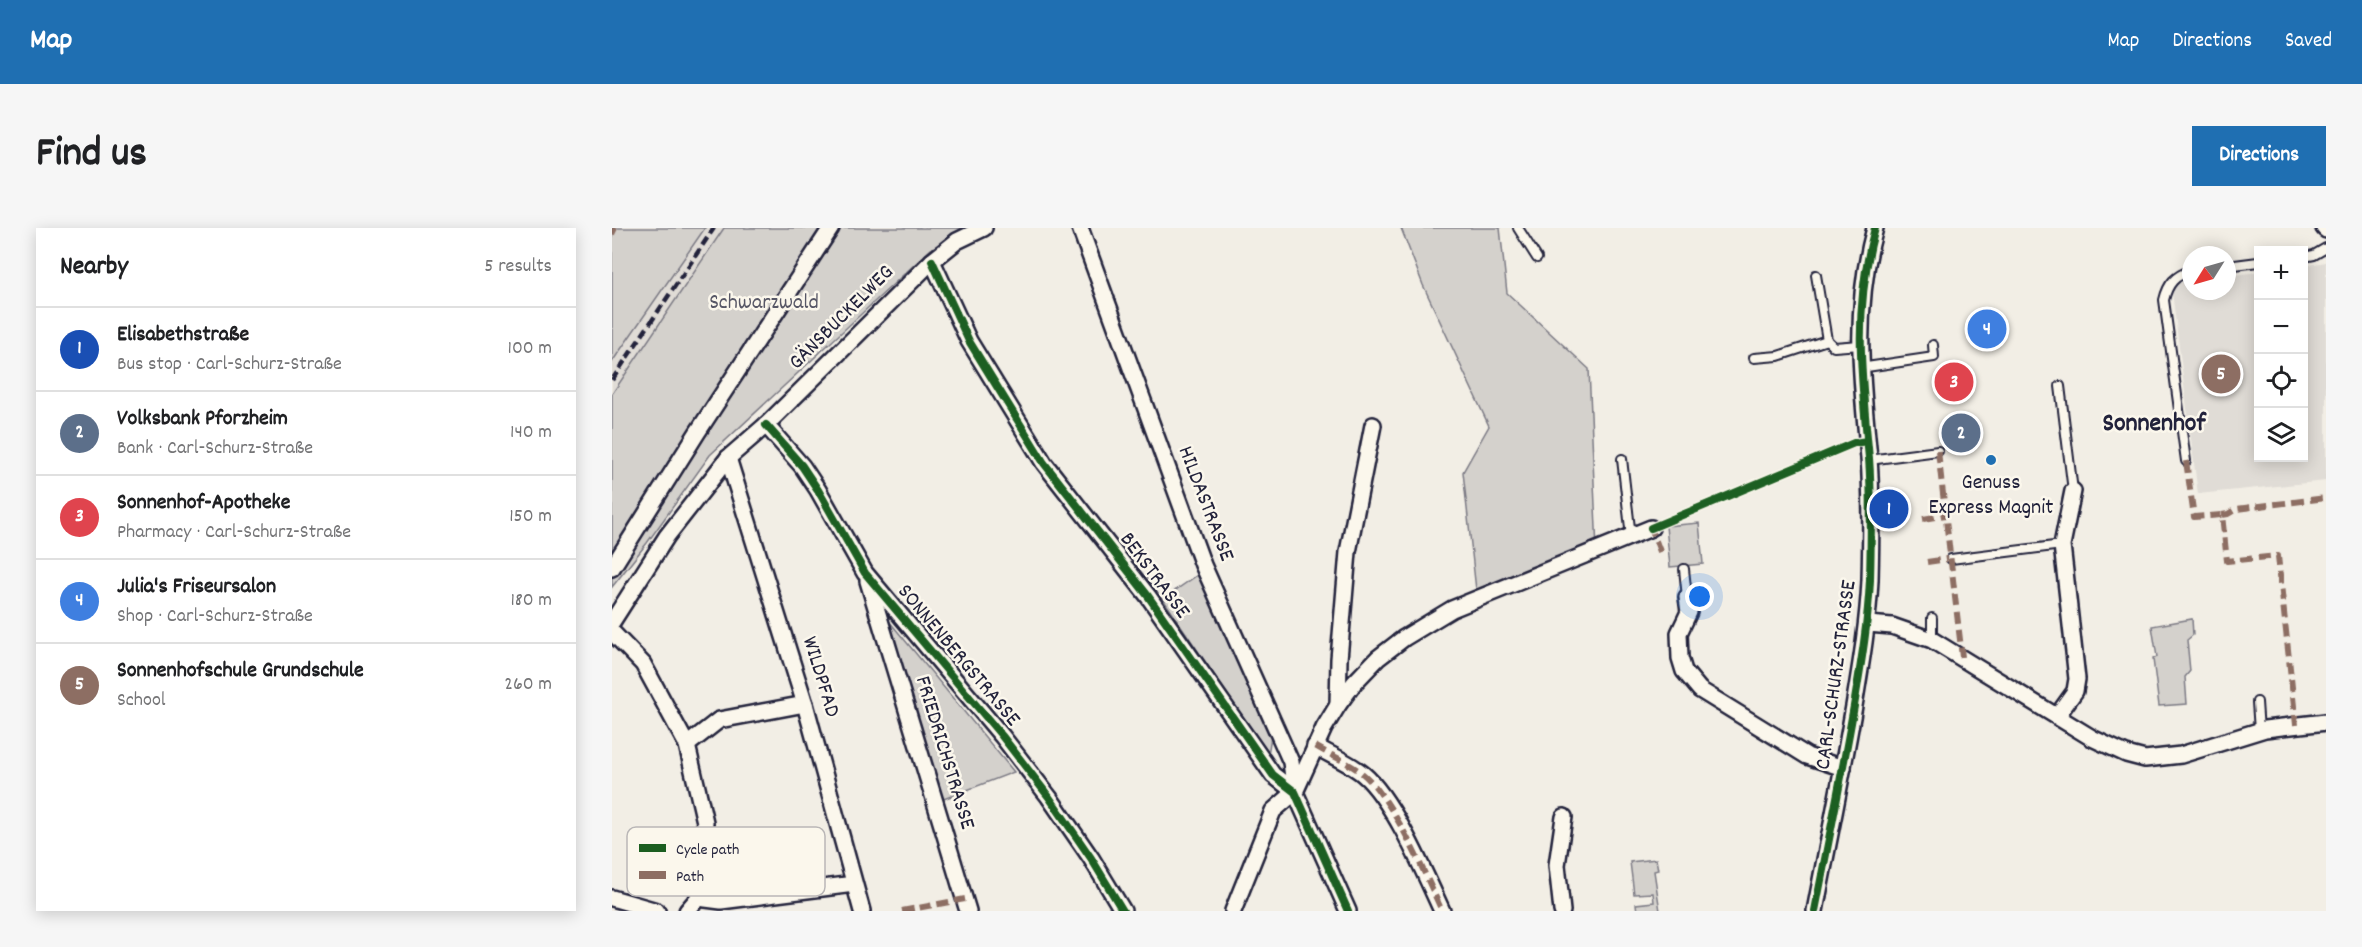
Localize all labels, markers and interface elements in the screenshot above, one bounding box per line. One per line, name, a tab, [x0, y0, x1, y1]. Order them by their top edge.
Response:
text: Map	[30, 22, 72, 62]
text: Map	[2108, 27, 2139, 57]
text: Directions	[2172, 27, 2252, 57]
text: Saved	[2285, 27, 2332, 57]
text: Find us	[36, 126, 147, 186]
button: Directions	[2192, 126, 2326, 186]
north arrow	[2182, 246, 2236, 300]
map controls	[2254, 246, 2308, 462]
button: +	[2254, 246, 2308, 300]
text: Nearby	[60, 249, 128, 286]
text: 5 results	[484, 253, 552, 281]
street label: GÄNSBUCKELWEG	[782, 258, 902, 378]
park label: Schwarzwald	[709, 288, 819, 319]
button: −	[2254, 300, 2308, 354]
pin: 4	[1968, 306, 2006, 352]
text: Elisabethstraße	[117, 320, 249, 351]
text: 1	[77, 335, 82, 363]
text: 100 m	[508, 335, 552, 363]
text: Bus stop · Carl-Schurz-Straße	[117, 351, 342, 379]
pin: 5	[2202, 352, 2240, 396]
button: locate	[2254, 354, 2308, 408]
pin: 3	[1934, 360, 1974, 404]
text: Volksbank Pforzheim	[117, 404, 288, 435]
district label: Sonnenhof	[2102, 406, 2207, 443]
button: layers	[2254, 408, 2308, 462]
pin: 2	[1942, 410, 1980, 456]
text: 2	[75, 419, 84, 447]
text: 140 m	[510, 419, 552, 447]
text: Bank · Carl-Schurz-Straße	[117, 435, 313, 463]
street label: HILDASTRASSE	[1169, 442, 1241, 566]
marker: Genuss Express Magnit	[1984, 453, 1998, 467]
place label: Genuss Express Magnit	[1929, 468, 2053, 524]
pin: 1	[1870, 486, 1908, 532]
text: Sonnenhof-Apotheke	[117, 488, 290, 519]
text: 3	[75, 503, 84, 531]
text: 150 m	[509, 503, 552, 531]
text: Pharmacy · Carl-Schurz-Straße	[117, 519, 351, 547]
street label: BEKSTRASSE	[1111, 526, 1197, 626]
text: Julia's Friseursalon	[117, 572, 276, 603]
street label: SONNENBERGSTRASSE	[889, 578, 1027, 734]
street label: CARL-SCHURZ-STRASSE	[1808, 578, 1866, 772]
your location	[1685, 582, 1714, 611]
text: 4	[75, 587, 84, 615]
text: 180 m	[510, 587, 552, 615]
text: Shop · Carl-Schurz-Straße	[117, 603, 313, 631]
street label: WILDPFAD	[793, 633, 847, 721]
text: Sonnenhofschule Grundschule	[117, 656, 364, 687]
text: 5	[75, 671, 84, 699]
text: 260 m	[504, 671, 552, 699]
street label: FRIEDRICHSTRASSE	[906, 672, 982, 834]
text: School	[117, 687, 166, 715]
legend	[627, 827, 825, 896]
text: Cycle path	[676, 839, 739, 862]
text: Path	[676, 866, 704, 889]

